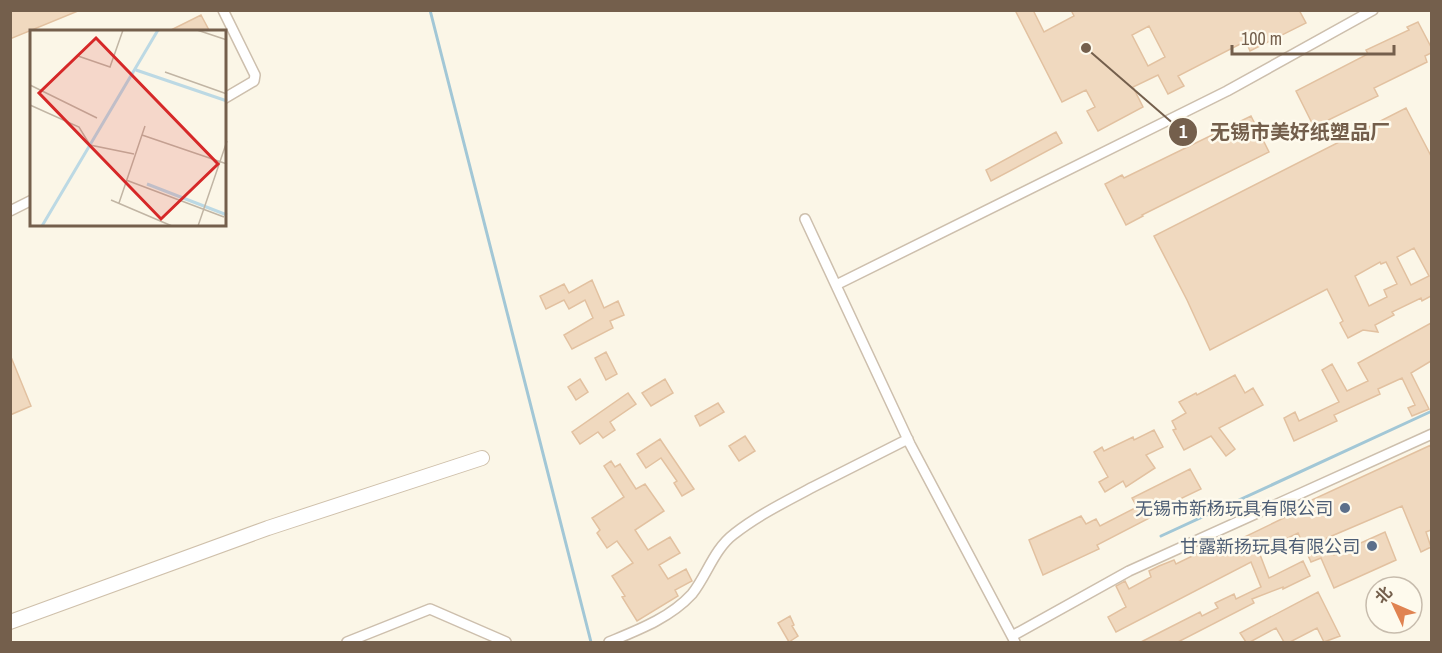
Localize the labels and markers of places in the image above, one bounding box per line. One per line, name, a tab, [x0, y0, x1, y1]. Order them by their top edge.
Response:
callout: 无锡市美好纸塑品厂	[1168, 113, 1402, 151]
place label: 无锡市新杨玩具有限公司	[1135, 496, 1333, 521]
marker: 无锡市新杨玩具有限公司	[1338, 501, 1352, 515]
place label: 甘露新扬玩具有限公司	[1180, 534, 1360, 559]
marker: 甘露新扬玩具有限公司	[1365, 539, 1379, 553]

